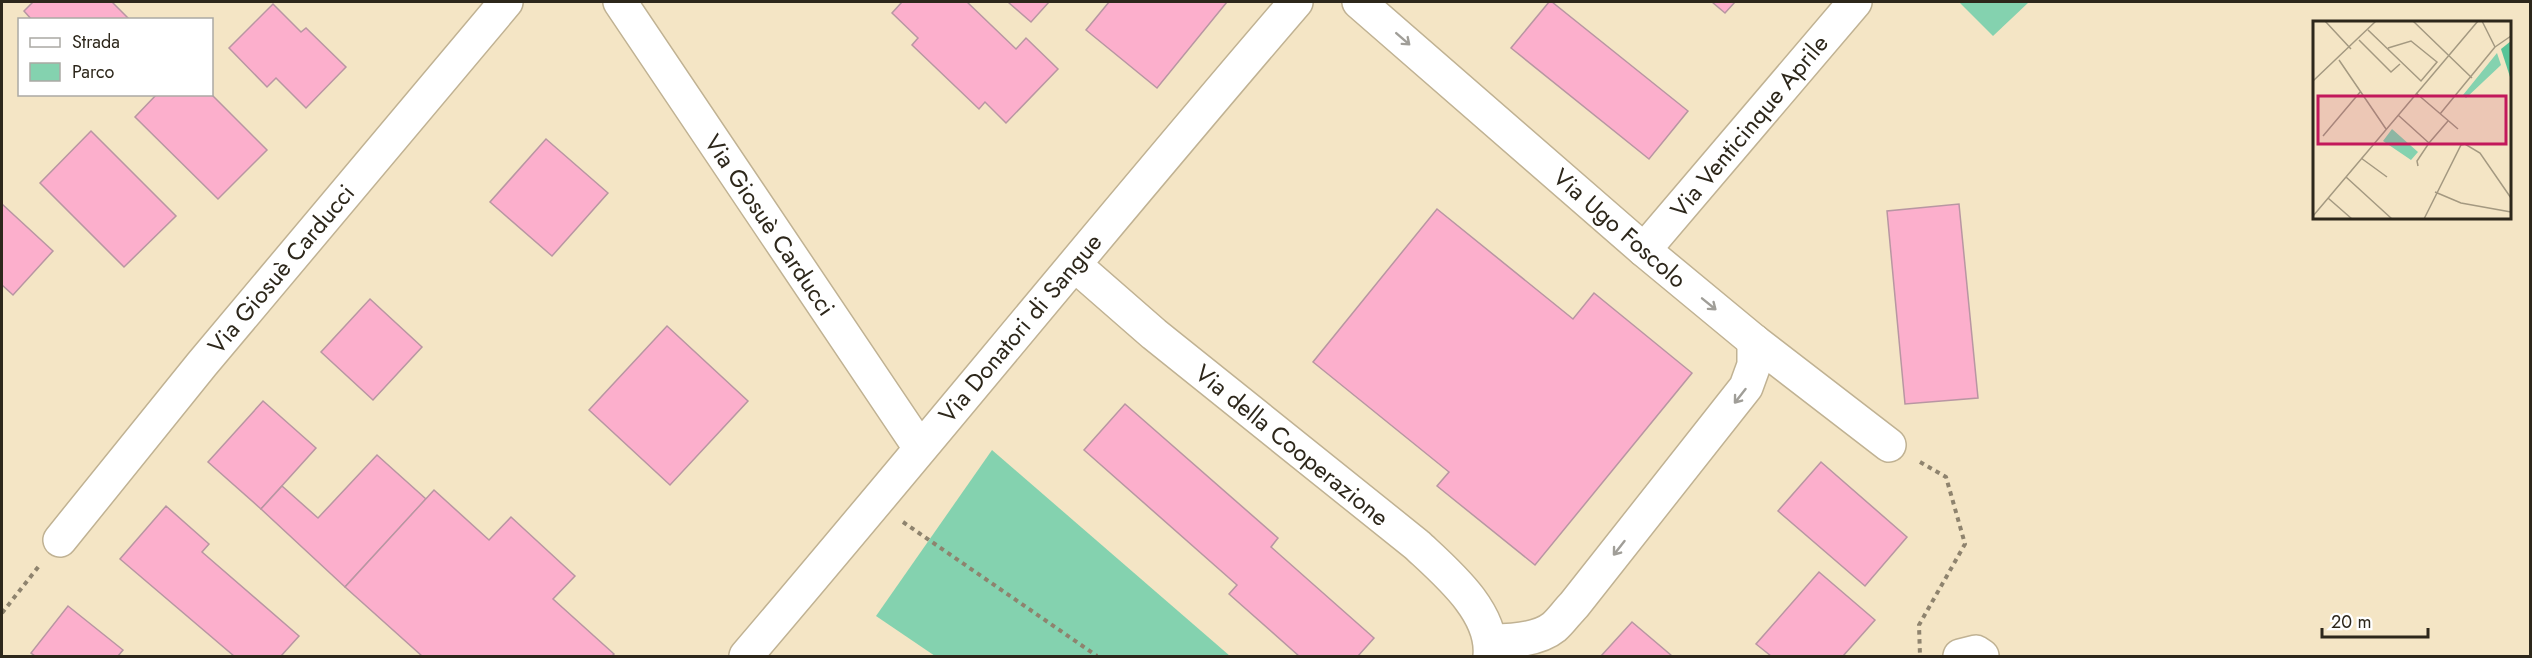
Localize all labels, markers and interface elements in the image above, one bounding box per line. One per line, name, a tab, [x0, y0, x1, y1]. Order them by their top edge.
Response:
legend	[18, 18, 213, 96]
inset map	[2313, 21, 2511, 219]
street label: Via Venticinque Aprile	[1662, 27, 1836, 225]
text: Strada	[72, 29, 120, 55]
one-way arrow	[1395, 32, 1410, 46]
text: Parco	[72, 59, 114, 85]
street label: Via Giosuè Carducci	[696, 127, 844, 323]
street label: Via Ugo Foscolo	[1545, 160, 1695, 296]
street label: Via Giosuè Carducci	[199, 176, 363, 362]
street label: Via Donatori di Sangue	[930, 226, 1110, 430]
one-way arrow	[1701, 298, 1717, 311]
street label: Via della Cooperazione	[1188, 356, 1396, 534]
one-way arrow	[1733, 387, 1746, 403]
one-way arrow	[1612, 540, 1625, 556]
scale bar	[2322, 601, 2428, 639]
text: 20 m	[2331, 609, 2371, 635]

